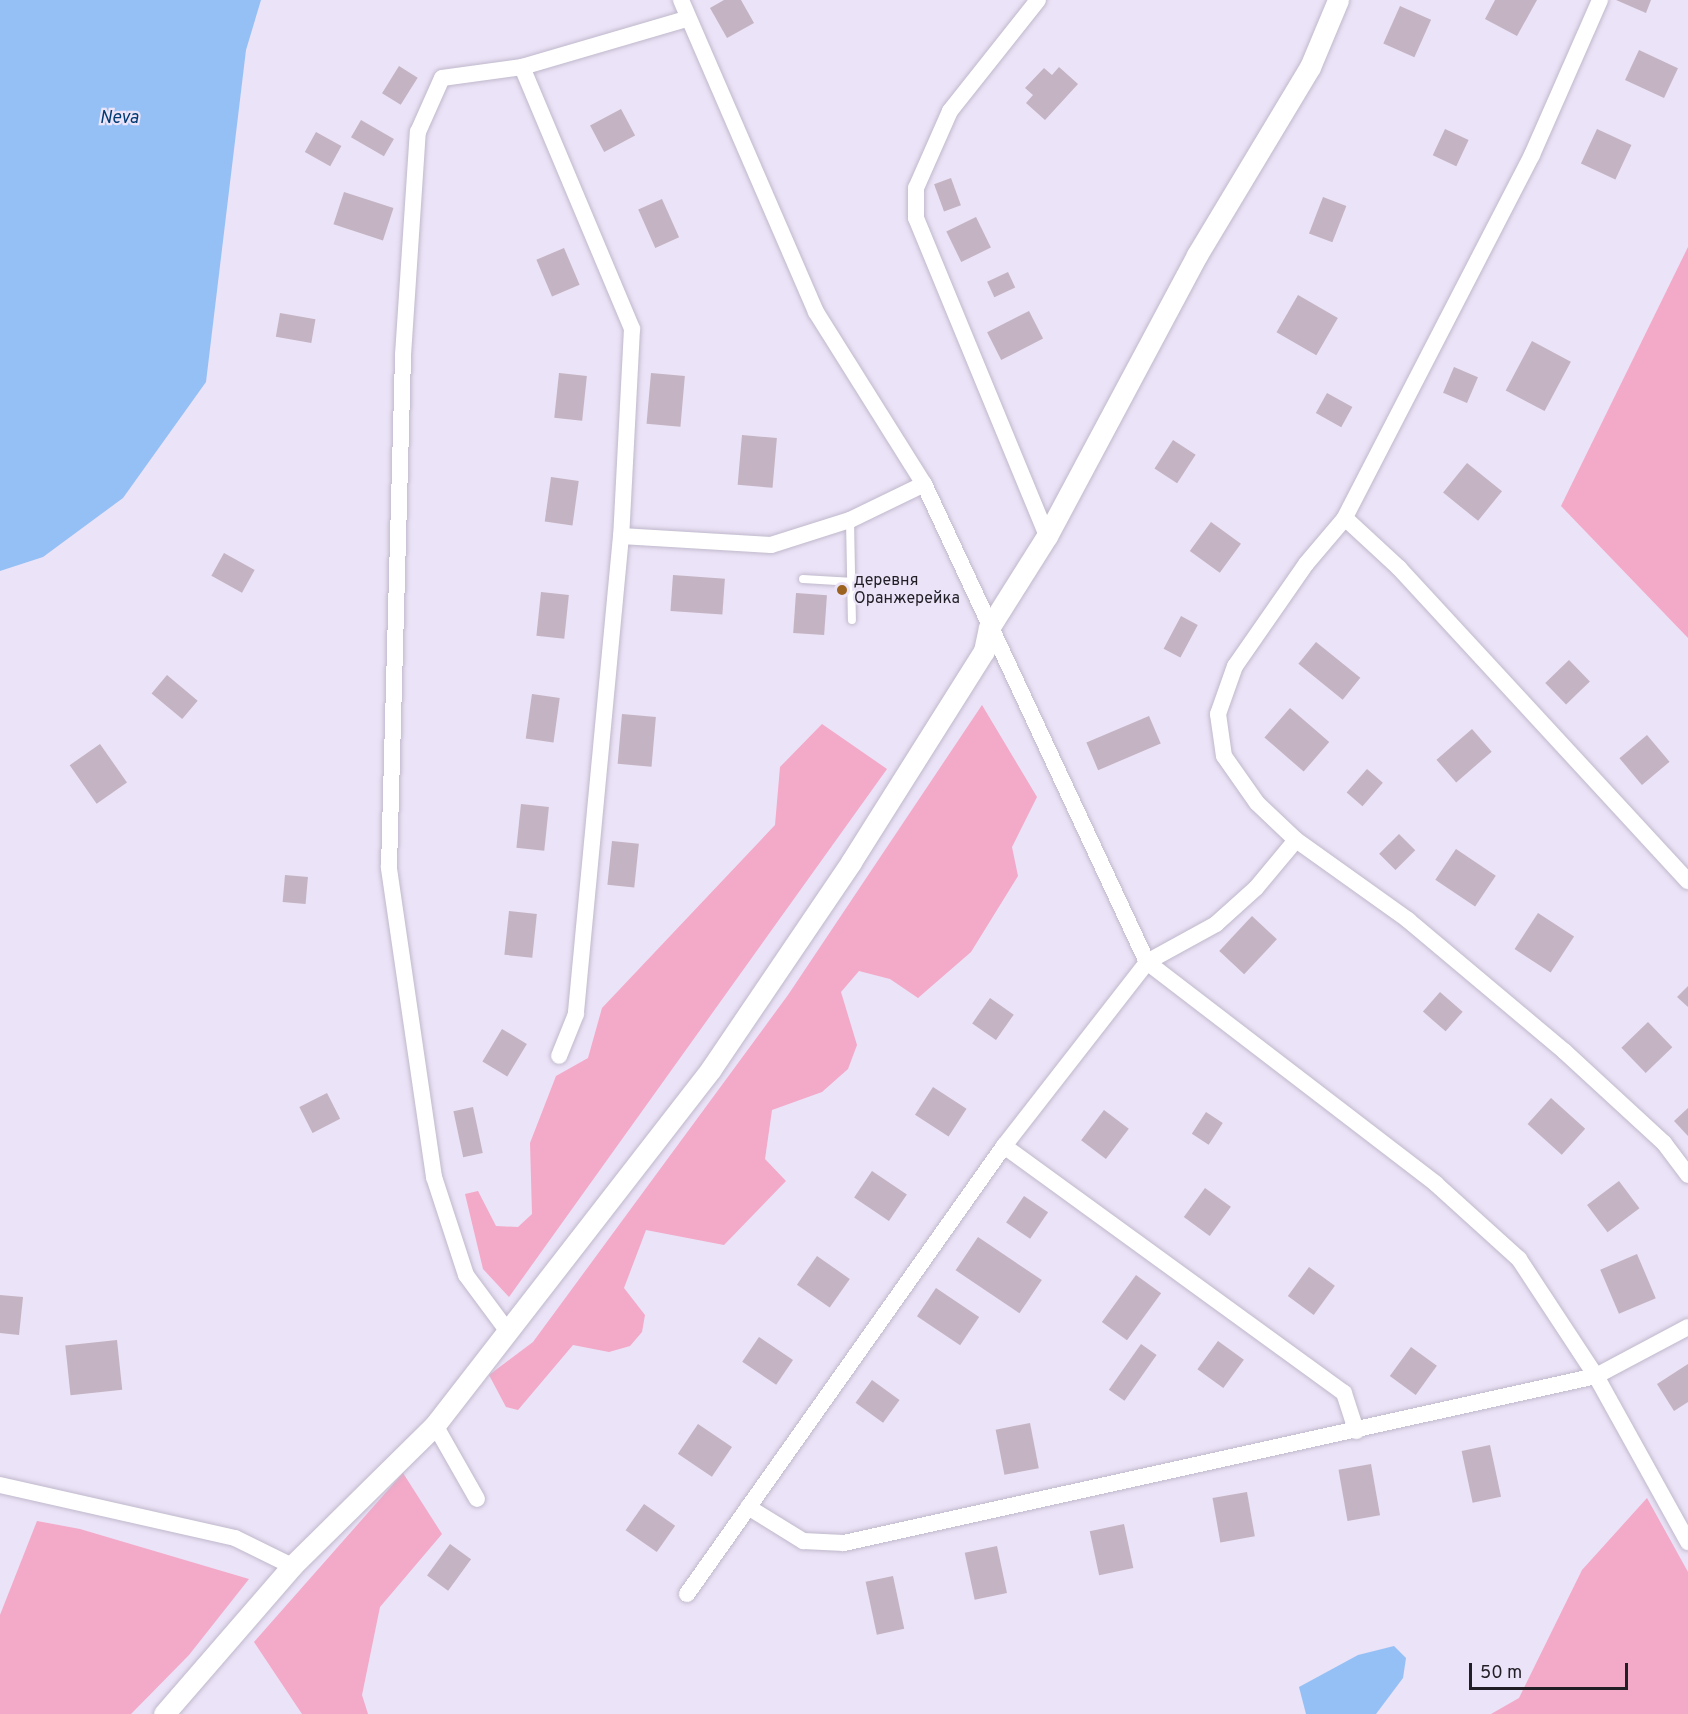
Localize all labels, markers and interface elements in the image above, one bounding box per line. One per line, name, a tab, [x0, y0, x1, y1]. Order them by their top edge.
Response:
water label: Neva	[100, 108, 138, 130]
place label: деревня Оранжерейка	[854, 571, 960, 609]
marker: деревня Оранжерейка	[835, 583, 849, 597]
scale bar	[1472, 1651, 1631, 1689]
text: 50 m	[1480, 1662, 1522, 1685]

